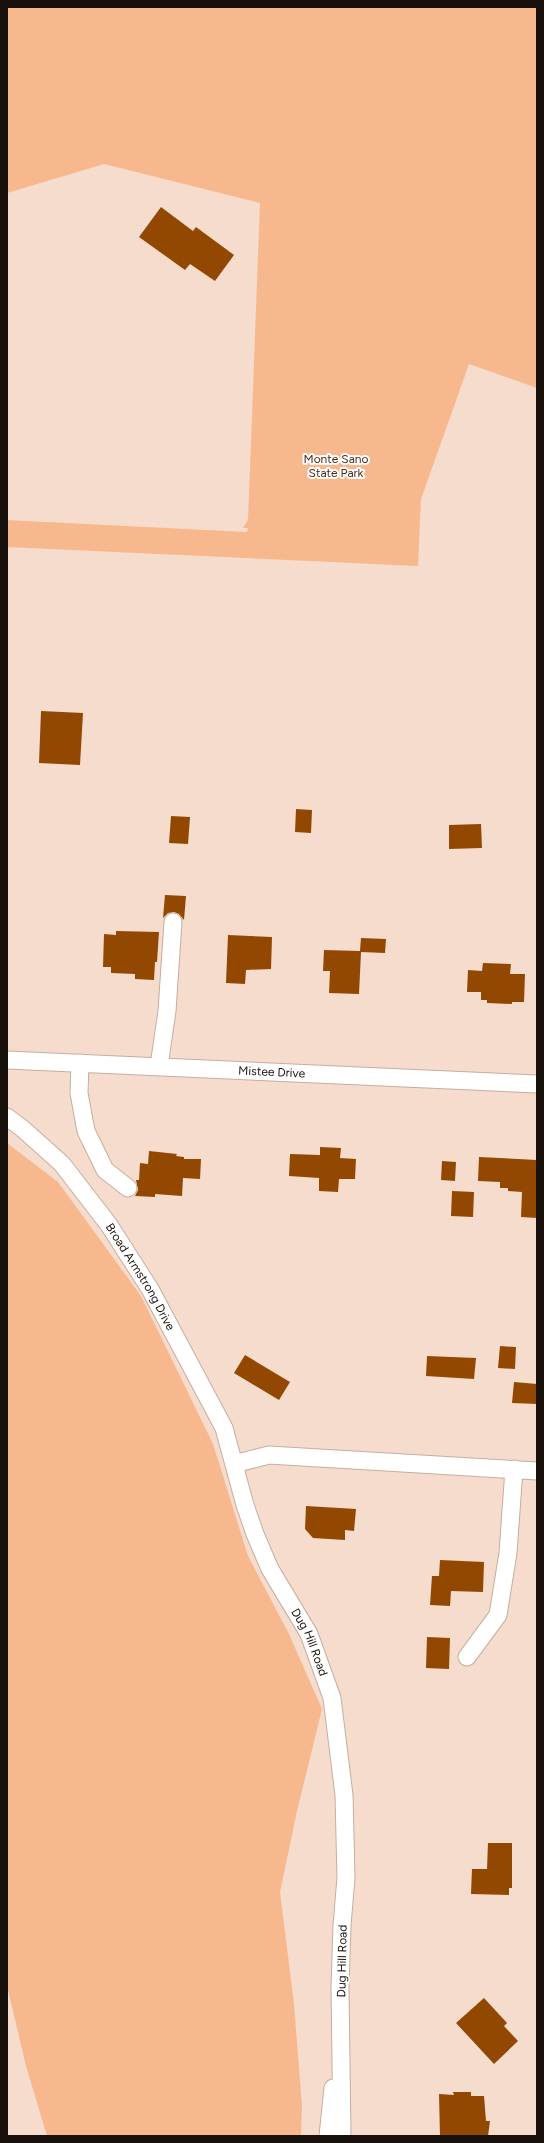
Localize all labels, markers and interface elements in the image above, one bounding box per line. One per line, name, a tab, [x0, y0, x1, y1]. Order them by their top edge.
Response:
park label: Monte Sano State Park	[304, 452, 369, 480]
street label: Mistee Drive	[238, 1063, 306, 1081]
street label: Broad Armstrong Drive	[103, 1221, 178, 1333]
street label: Dug Hill Road	[288, 1606, 331, 1678]
street label: Dug Hill Road	[334, 1925, 350, 1997]

